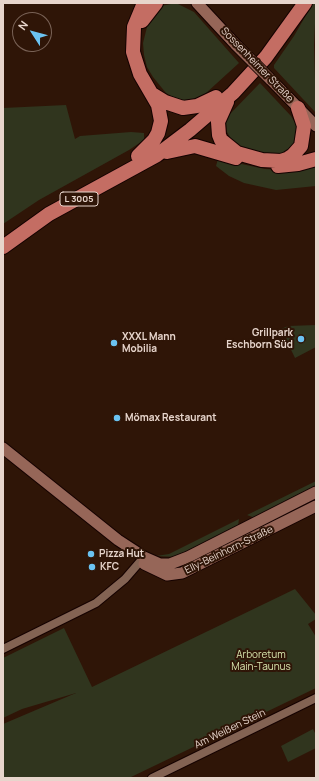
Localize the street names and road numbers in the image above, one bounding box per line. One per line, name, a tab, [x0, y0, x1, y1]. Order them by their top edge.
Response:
street label: Sossenheimer Straße	[218, 25, 296, 105]
road number: L 3005	[60, 192, 98, 206]
street label: Elly-Beinhorn-Straße	[183, 523, 275, 577]
street label: Am Weißen Stein	[193, 707, 267, 751]

